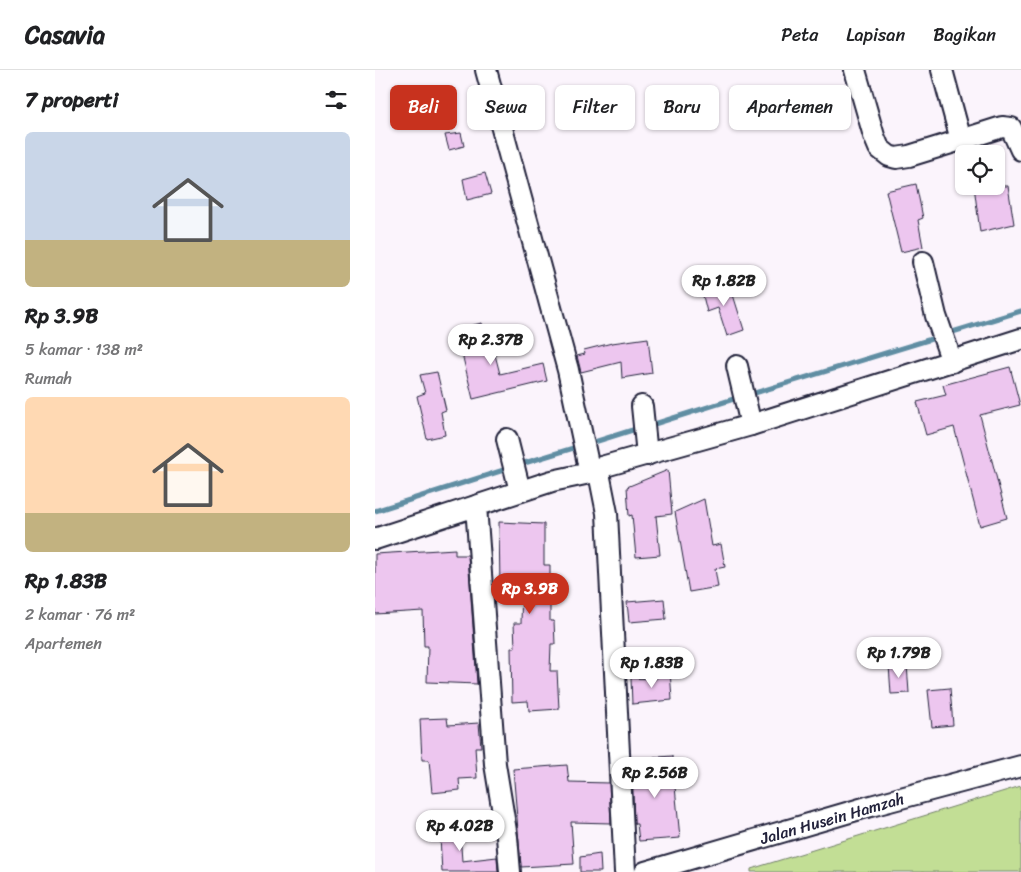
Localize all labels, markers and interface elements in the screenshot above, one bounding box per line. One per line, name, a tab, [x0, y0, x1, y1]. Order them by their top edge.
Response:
text: Casavia	[25, 14, 105, 56]
text: Peta	[781, 19, 818, 51]
text: Lapisan	[846, 19, 905, 51]
text: Bagikan	[933, 19, 996, 51]
text: 7 properti	[25, 81, 118, 119]
chip: Beli	[390, 85, 457, 130]
chip: Sewa	[467, 85, 545, 130]
chip: Filter	[555, 85, 635, 130]
chip: Baru	[645, 85, 719, 130]
chip: Apartemen	[729, 85, 851, 130]
icon: filters	[322, 86, 350, 114]
map controls	[955, 145, 1005, 195]
button: locate	[955, 145, 1005, 195]
icon: home	[143, 165, 233, 255]
pin: Rp 1.82B	[672, 264, 776, 307]
text: Rp 1.82B	[693, 266, 756, 295]
text: Rp 3.9B	[25, 297, 99, 335]
pin: Rp 2.37B	[439, 324, 543, 366]
text: Rp 2.37B	[459, 325, 523, 354]
text: 5 kamar · 138 m²	[25, 335, 143, 364]
text: Rumah	[25, 364, 72, 393]
icon: home	[143, 430, 233, 520]
text: Rp 1.83B	[25, 562, 107, 600]
pin: Rp 3.9B	[484, 572, 576, 615]
text: Rp 3.9B	[502, 574, 558, 603]
text: 2 kamar · 76 m²	[25, 600, 135, 629]
text: Apartemen	[25, 629, 102, 658]
pin: Rp 1.79B	[847, 636, 951, 679]
text: Rp 1.79B	[867, 638, 931, 667]
pin: Rp 1.83B	[600, 646, 704, 689]
text: Rp 1.83B	[621, 648, 683, 677]
pin: Rp 2.56B	[603, 756, 707, 799]
text: Rp 2.56B	[622, 758, 688, 787]
street label: Jalan Husein Hamzah	[756, 784, 907, 853]
pin: Rp 4.02B	[408, 810, 512, 852]
text: Rp 4.02B	[427, 811, 493, 840]

